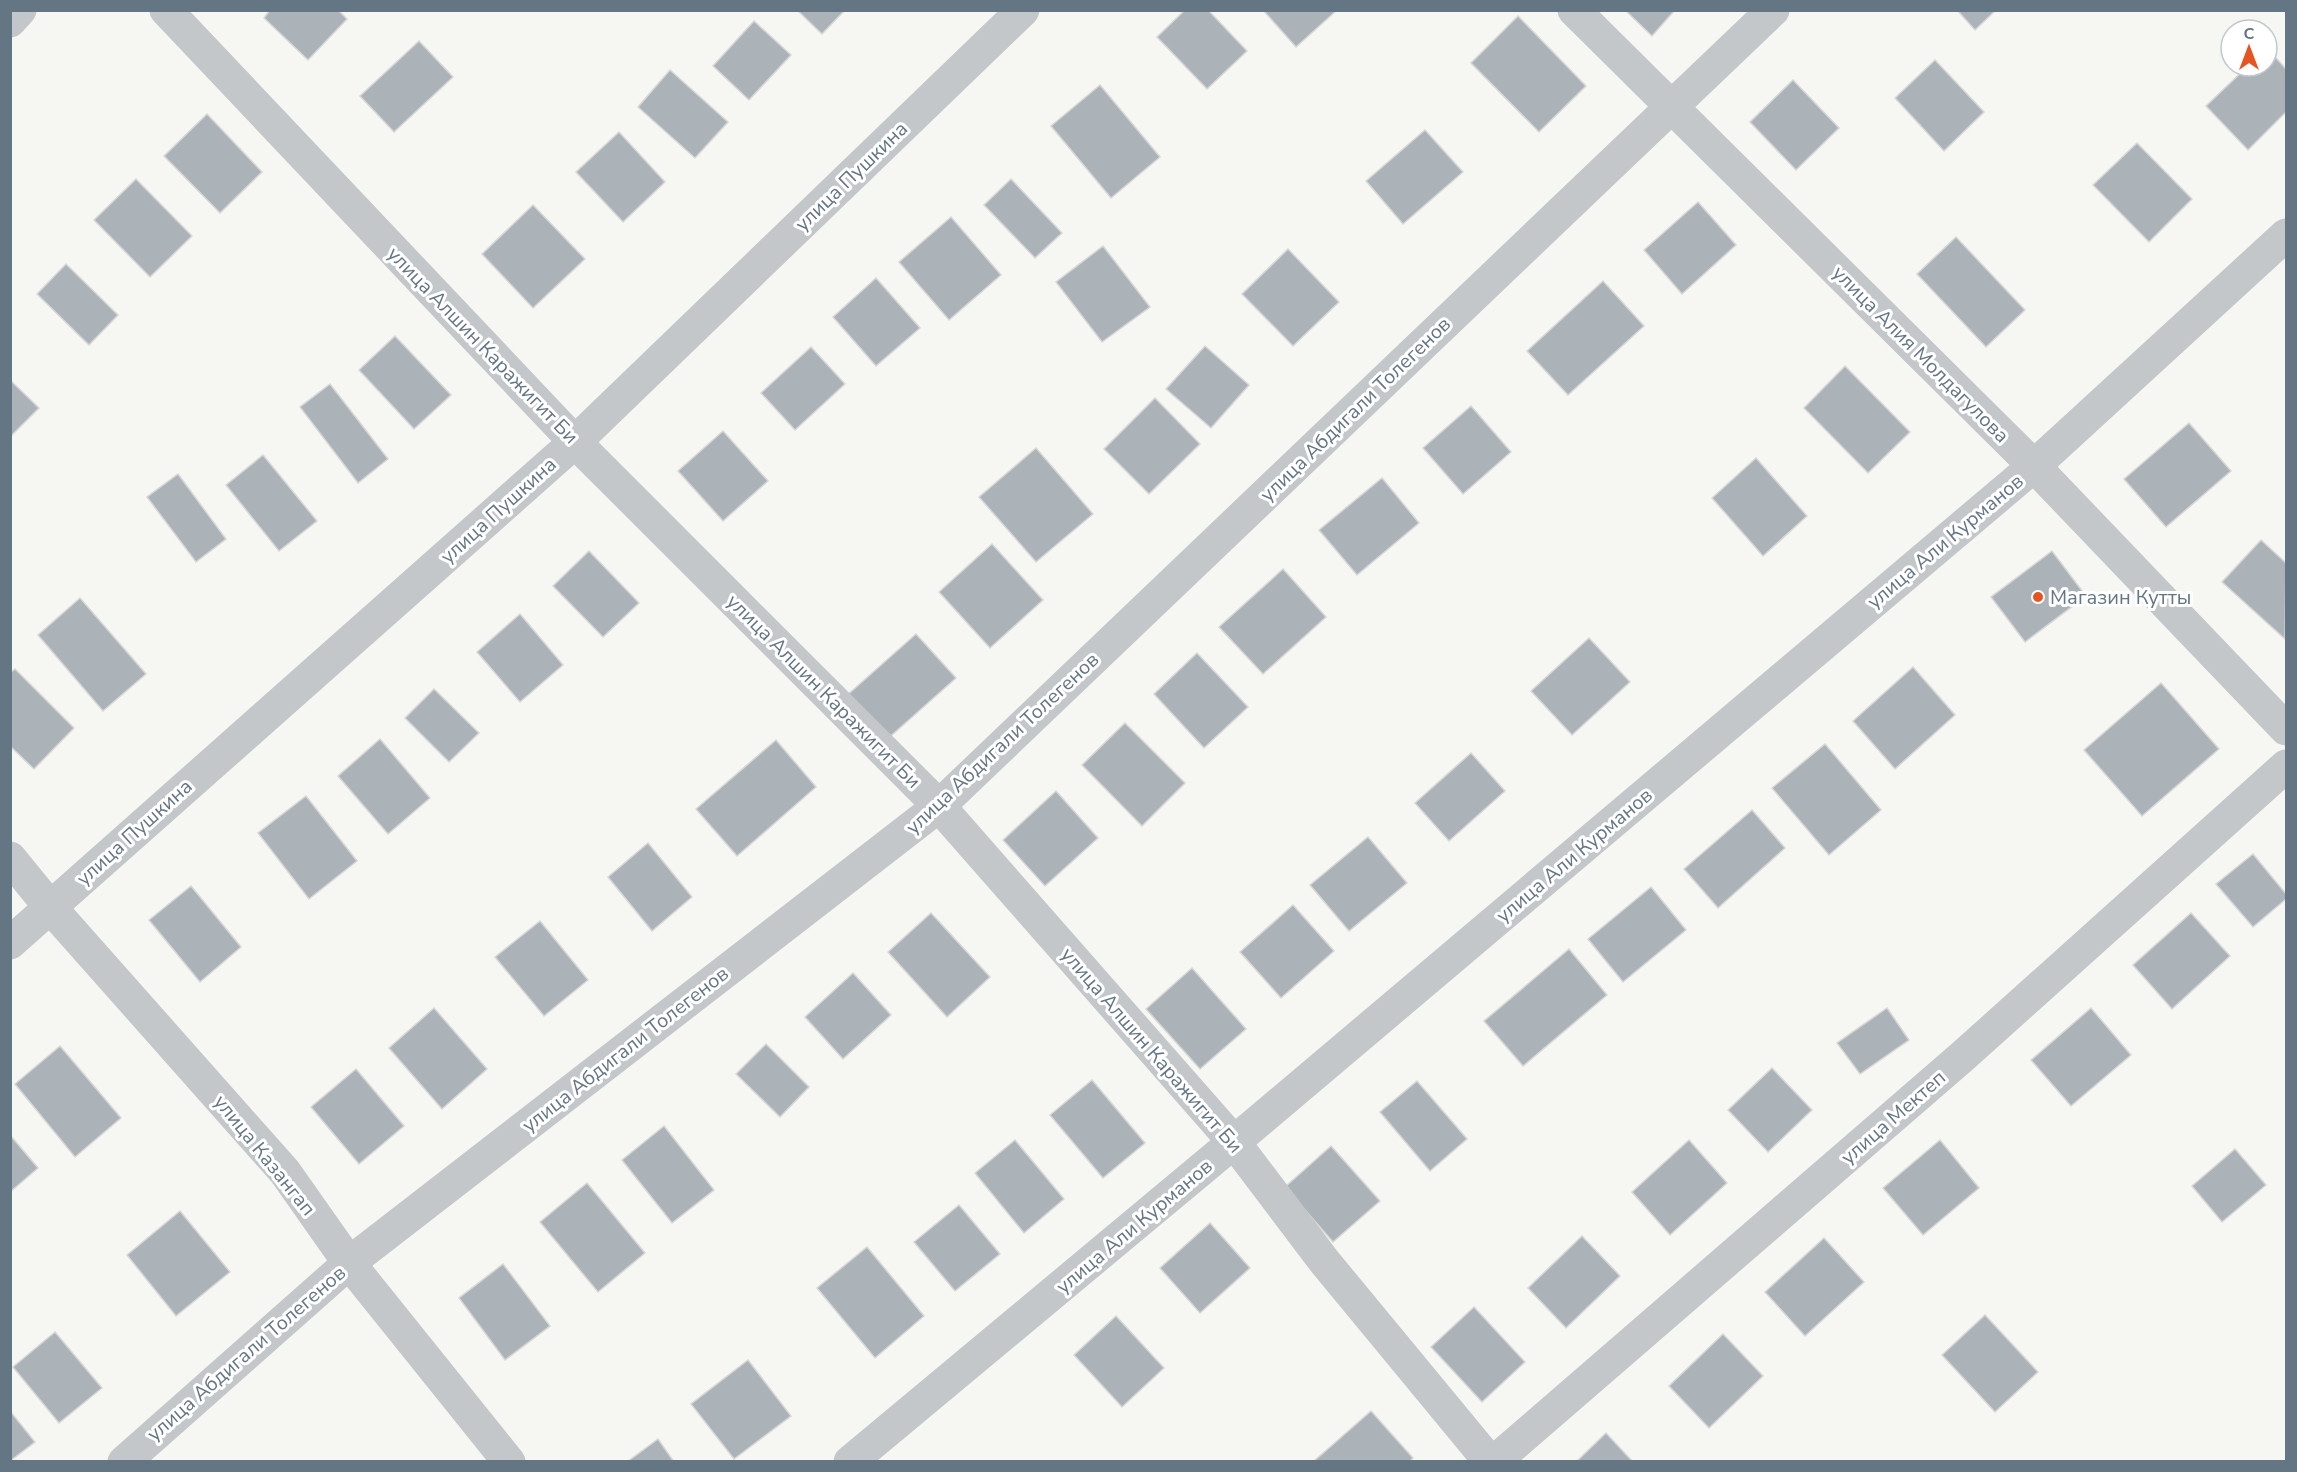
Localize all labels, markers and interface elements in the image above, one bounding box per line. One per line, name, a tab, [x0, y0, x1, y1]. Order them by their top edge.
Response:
north arrow	[2219, 18, 2279, 78]
text: С	[2244, 23, 2255, 45]
street label: улица Пушкина	[789, 116, 914, 237]
street label: улица Алшин Каражигит Би	[381, 241, 584, 450]
street label: улица Алия Молдагулова	[1826, 260, 2015, 449]
street label: улица Абдигали Толегенов	[1254, 311, 1457, 508]
street label: улица Пушкина	[435, 451, 562, 570]
street label: улица Али Курманов	[1861, 468, 2029, 615]
place label: Магазин Кутты	[2050, 584, 2191, 611]
street label: улица Алшин Каражигит Би	[721, 588, 927, 794]
marker: Магазин Кутты	[2031, 590, 2045, 604]
street label: улица Абдигали Толегенов	[900, 646, 1105, 840]
street label: улица Пушкина	[71, 773, 198, 892]
street label: улица Али Курманов	[1490, 782, 1658, 929]
street label: улица Алшин Каражигит Би	[1055, 942, 1249, 1159]
street label: улица Абдигали Толегенов	[516, 960, 734, 1139]
street label: улица Мектеп	[1835, 1064, 1952, 1170]
street label: улица Казангап	[208, 1089, 322, 1221]
street label: улица Али Курманов	[1050, 1153, 1218, 1300]
street label: улица Абдигали Толегенов	[141, 1259, 352, 1447]

